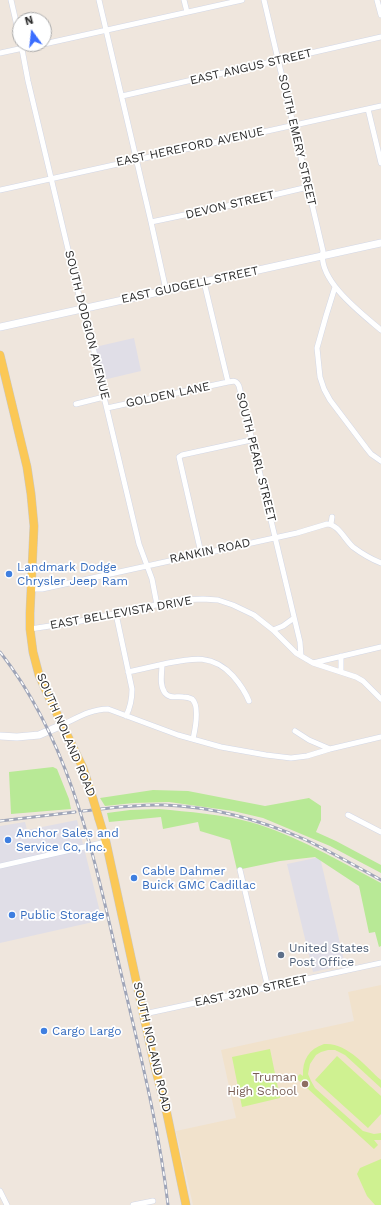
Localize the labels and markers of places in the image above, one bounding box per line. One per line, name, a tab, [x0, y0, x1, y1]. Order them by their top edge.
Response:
place label: Landmark Dodge Chrysler Jeep Ram	[17, 560, 128, 588]
marker: Landmark Dodge Chrysler Jeep Ram	[4, 569, 14, 579]
place label: Anchor Sales and Service Co, Inc.	[16, 826, 119, 854]
marker: Anchor Sales and Service Co, Inc.	[3, 835, 13, 845]
place label: Cable Dahmer Buick GMC Cadillac	[142, 864, 256, 892]
marker: Cable Dahmer Buick GMC Cadillac	[129, 873, 139, 883]
place label: Public Storage	[20, 908, 105, 922]
marker: Public Storage	[7, 910, 17, 920]
place label: United States Post Office	[289, 941, 369, 969]
marker: United States Post Office	[276, 950, 286, 960]
place label: Cargo Largo	[52, 1024, 121, 1038]
marker: Cargo Largo	[39, 1026, 49, 1036]
place label: Truman High School	[227, 1070, 297, 1098]
marker: Truman High School	[300, 1079, 310, 1089]

